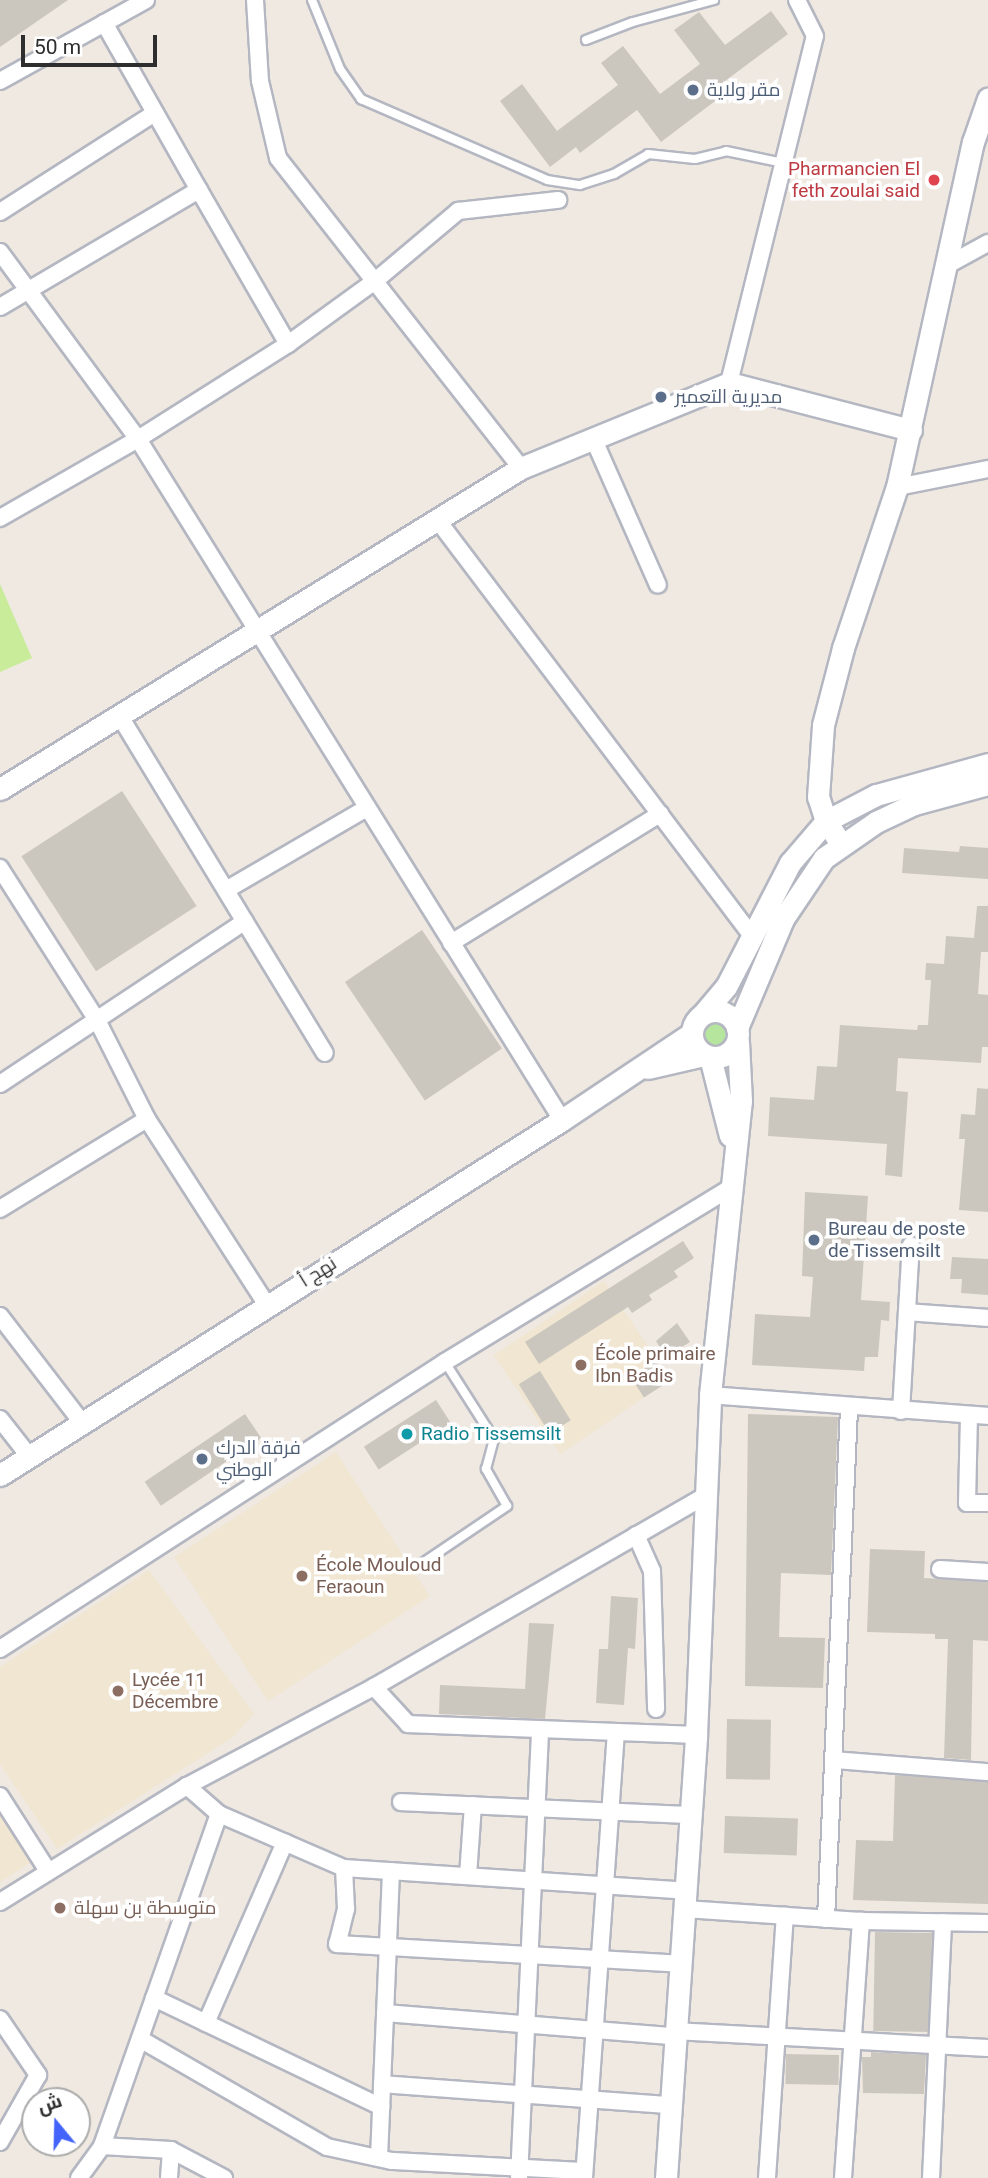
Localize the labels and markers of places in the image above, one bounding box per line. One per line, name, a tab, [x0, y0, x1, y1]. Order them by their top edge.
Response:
place label: مقر ولاية	[707, 79, 780, 101]
marker: مقر ولاية	[685, 82, 701, 98]
place label: Pharmancien El feth zoulai said	[788, 158, 920, 202]
marker: Pharmancien El feth zoulai said	[926, 172, 942, 188]
place label: مديرية التعمير	[675, 386, 783, 408]
marker: مديرية التعمير	[653, 389, 669, 405]
place label: Bureau de poste de Tissemsilt	[828, 1218, 965, 1262]
marker: Bureau de poste de Tissemsilt	[806, 1232, 822, 1248]
place label: École primaire Ibn Badis	[595, 1343, 715, 1387]
marker: École primaire Ibn Badis	[573, 1357, 589, 1373]
place label: Radio Tissemsilt	[421, 1423, 561, 1445]
marker: Radio Tissemsilt	[399, 1426, 415, 1442]
place label: فرقة الدرك الوطني	[216, 1437, 301, 1481]
marker: فرقة الدرك الوطني	[194, 1451, 210, 1467]
place label: École Mouloud Feraoun	[316, 1554, 441, 1598]
marker: École Mouloud Feraoun	[294, 1568, 310, 1584]
place label: Lycée 11 Décembre	[132, 1669, 218, 1713]
marker: Lycée 11 Décembre	[110, 1683, 126, 1699]
place label: متوسطة بن سهلة	[74, 1897, 217, 1919]
marker: متوسطة بن سهلة	[52, 1900, 68, 1916]

